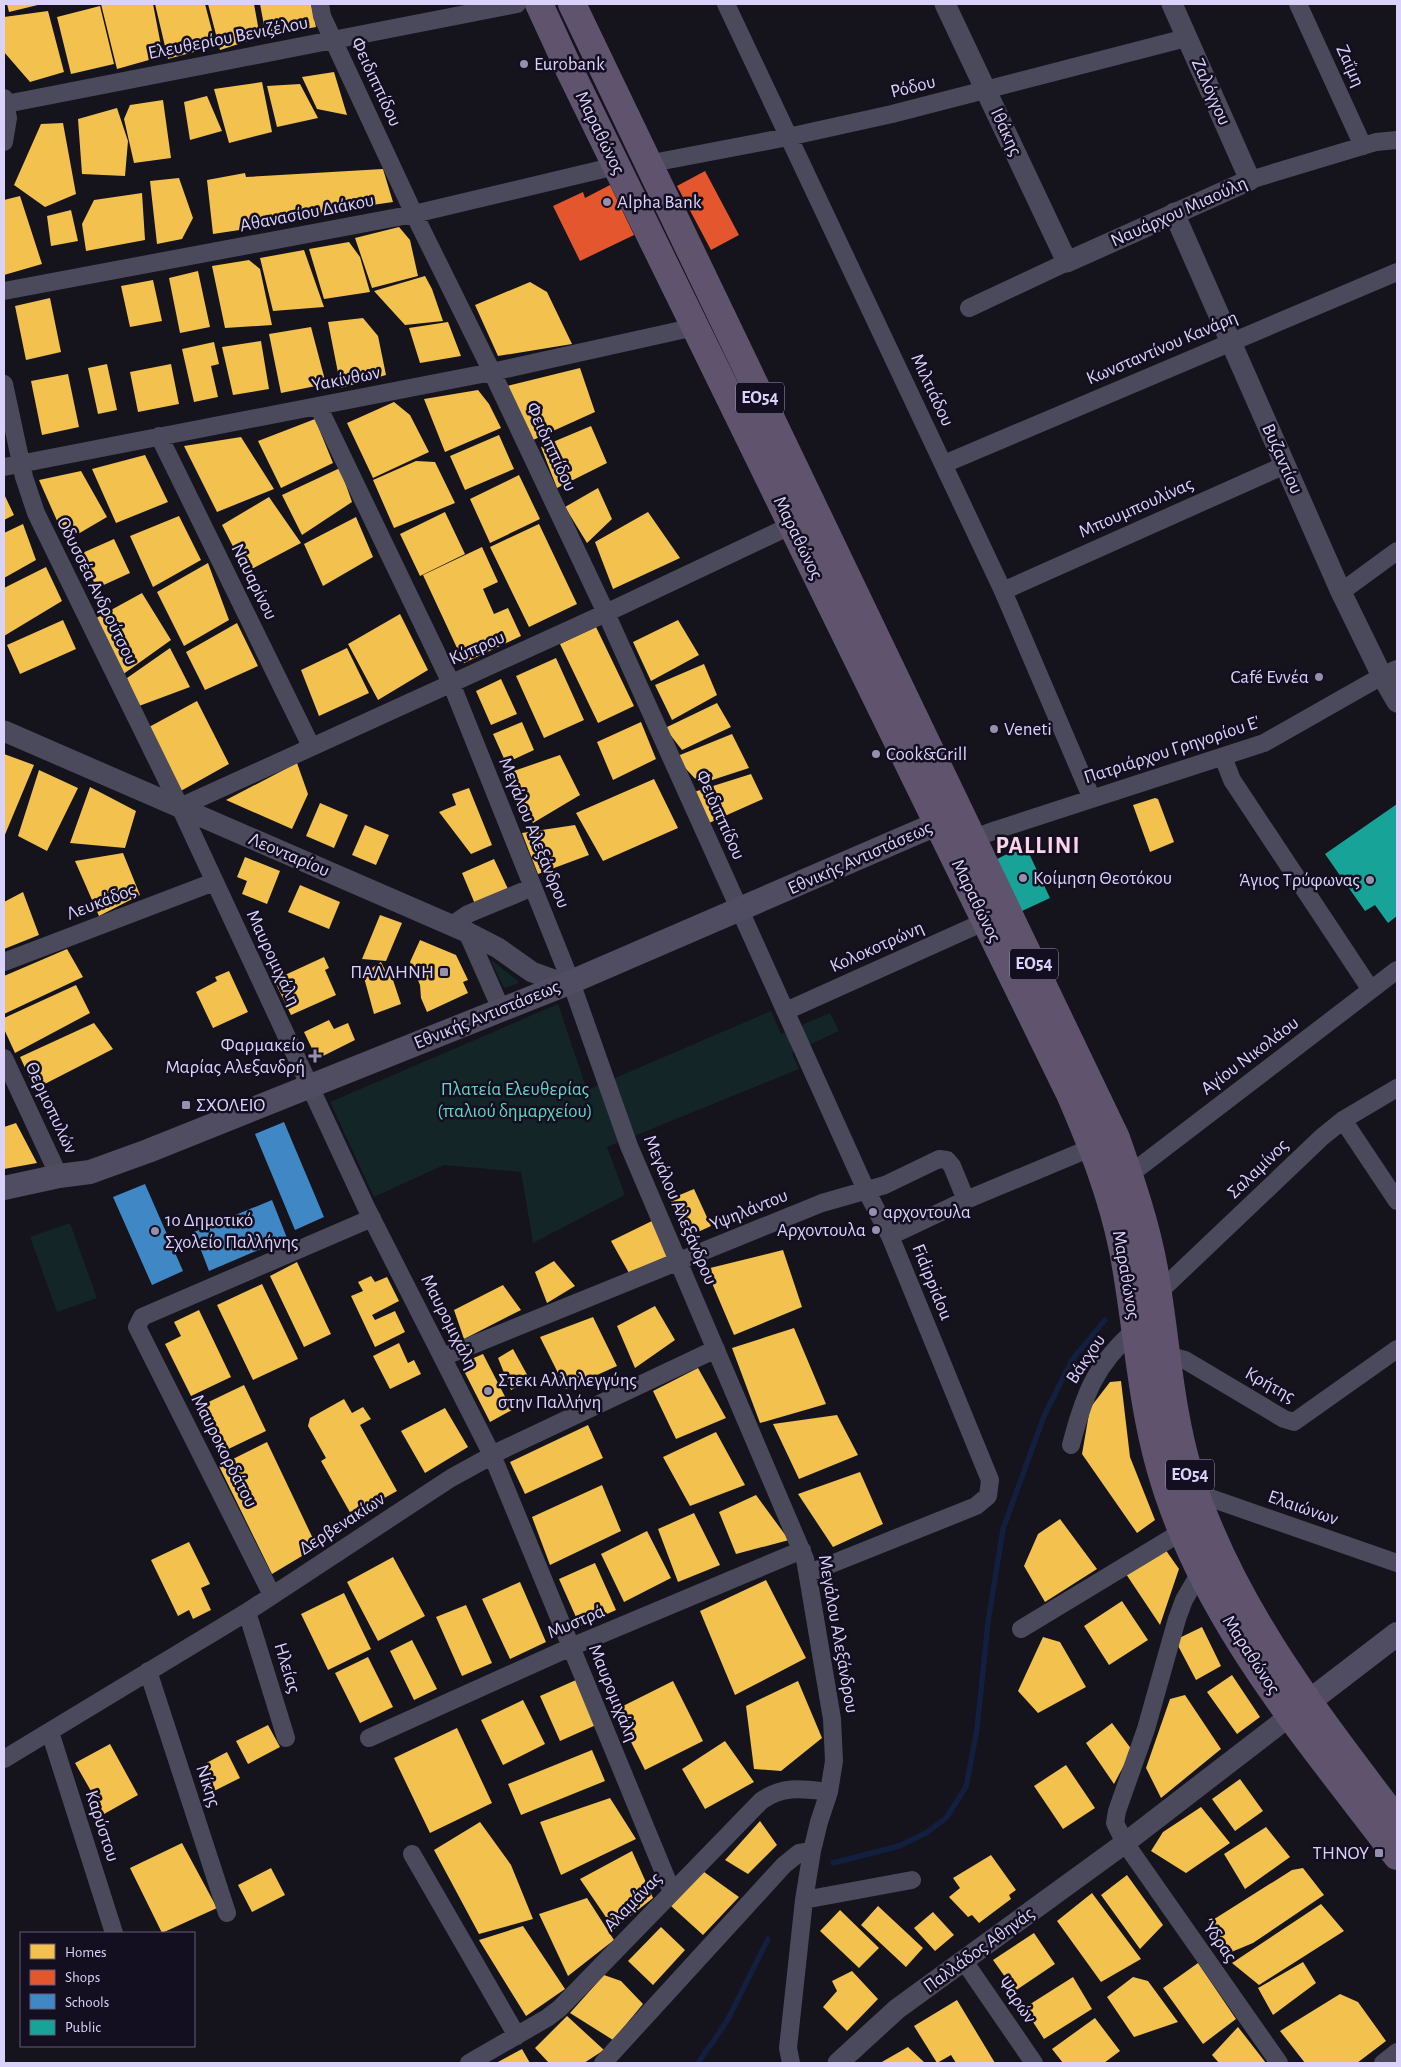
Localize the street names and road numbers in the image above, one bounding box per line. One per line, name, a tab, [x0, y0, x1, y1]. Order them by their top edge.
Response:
street label: Ελευθερίου Βενιζέλου	[146, 13, 310, 63]
street label: Φειδιππίδου	[347, 34, 405, 130]
street label: Ζαΐμη	[1332, 42, 1368, 90]
street label: Ζαλόγγου	[1188, 56, 1234, 128]
street label: Ρόδου	[889, 72, 937, 102]
street label: Μαραθώνος	[572, 88, 628, 178]
street label: Ιθάκης	[987, 105, 1025, 159]
street label: Ναυάρχου Μιαούλη	[1108, 173, 1250, 251]
street label: Αθανασίου Διάκου	[238, 191, 376, 235]
street label: Κωνσταντίνου Κανάρη	[1084, 308, 1240, 388]
street label: Μιλτιάδου	[907, 351, 957, 429]
street label: Υακίνθων	[310, 363, 382, 395]
road number: ΕΟ54	[736, 382, 784, 413]
street label: Φειδιππίδου	[522, 399, 580, 495]
street label: Βυζαντίου	[1258, 421, 1306, 497]
street label: Μπουμπουλίνας	[1076, 474, 1196, 542]
street label: Μαραθώνος	[770, 493, 826, 583]
street label: Οδυσσέα Ανδρούτσου	[53, 514, 141, 668]
street label: Ναυαρίνου	[227, 541, 281, 623]
street label: Κύπρου	[446, 627, 508, 669]
street label: Πατριάρχου Γρηγορίου Ε'	[1082, 713, 1262, 787]
street label: Μεγάλου Αλεξάνδρου	[495, 755, 573, 911]
street label: Φειδιππίδου	[692, 767, 748, 863]
street label: Εθνικής Αντιστάσεως	[785, 818, 935, 898]
street label: Λεονταρίου	[246, 830, 332, 880]
street label: Μαραθώνος	[948, 856, 1004, 946]
street label: Λευκάδος	[64, 880, 138, 924]
street label: Μαυρομιχάλη	[243, 907, 303, 1009]
street label: Κολοκοτρώνη	[827, 918, 927, 976]
road number: ΕΟ54	[1010, 949, 1058, 980]
street label: Εθνικής Αντιστάσεως	[411, 977, 563, 1053]
street label: Αγίου Νικολάου	[1198, 1013, 1302, 1099]
street label: Θερμοπυλών	[22, 1059, 80, 1157]
street label: Μεγάλου Αλεξάνδρου	[640, 1132, 720, 1288]
street label: Σαλαμίνος	[1224, 1136, 1292, 1202]
street label: Υψηλάντου	[707, 1186, 791, 1234]
street label: Μαραθώνος	[1109, 1229, 1143, 1321]
street label: Fidippidou	[908, 1241, 956, 1323]
street label: Μαυρομιχάλη	[417, 1272, 481, 1372]
street label: Βάκχου	[1063, 1331, 1109, 1387]
street label: Κρήτης	[1242, 1364, 1298, 1406]
street label: Μαυροκορδάτου	[188, 1392, 260, 1510]
road number: ΕΟ54	[1166, 1460, 1214, 1490]
street label: Ελαιώνων	[1265, 1487, 1341, 1529]
street label: Δερβενακίων	[296, 1489, 388, 1559]
street label: Μεγάλου Αλεξάνδρου	[815, 1553, 861, 1715]
street label: Μυστρά	[545, 1601, 608, 1643]
street label: Μαραθώνος	[1219, 1612, 1283, 1698]
street label: Ηλείας	[270, 1640, 304, 1696]
street label: Μαυρομιχάλη	[585, 1642, 641, 1744]
street label: Νίκης	[192, 1762, 224, 1810]
street label: Καρύστου	[82, 1788, 122, 1864]
street label: Αλαμάνας	[600, 1869, 666, 1935]
street label: Παλλάδος Αθηνάς	[920, 1904, 1038, 1996]
street label: Ύδρας	[1198, 1916, 1240, 1966]
street label: Ψαρών	[994, 1973, 1040, 2027]

